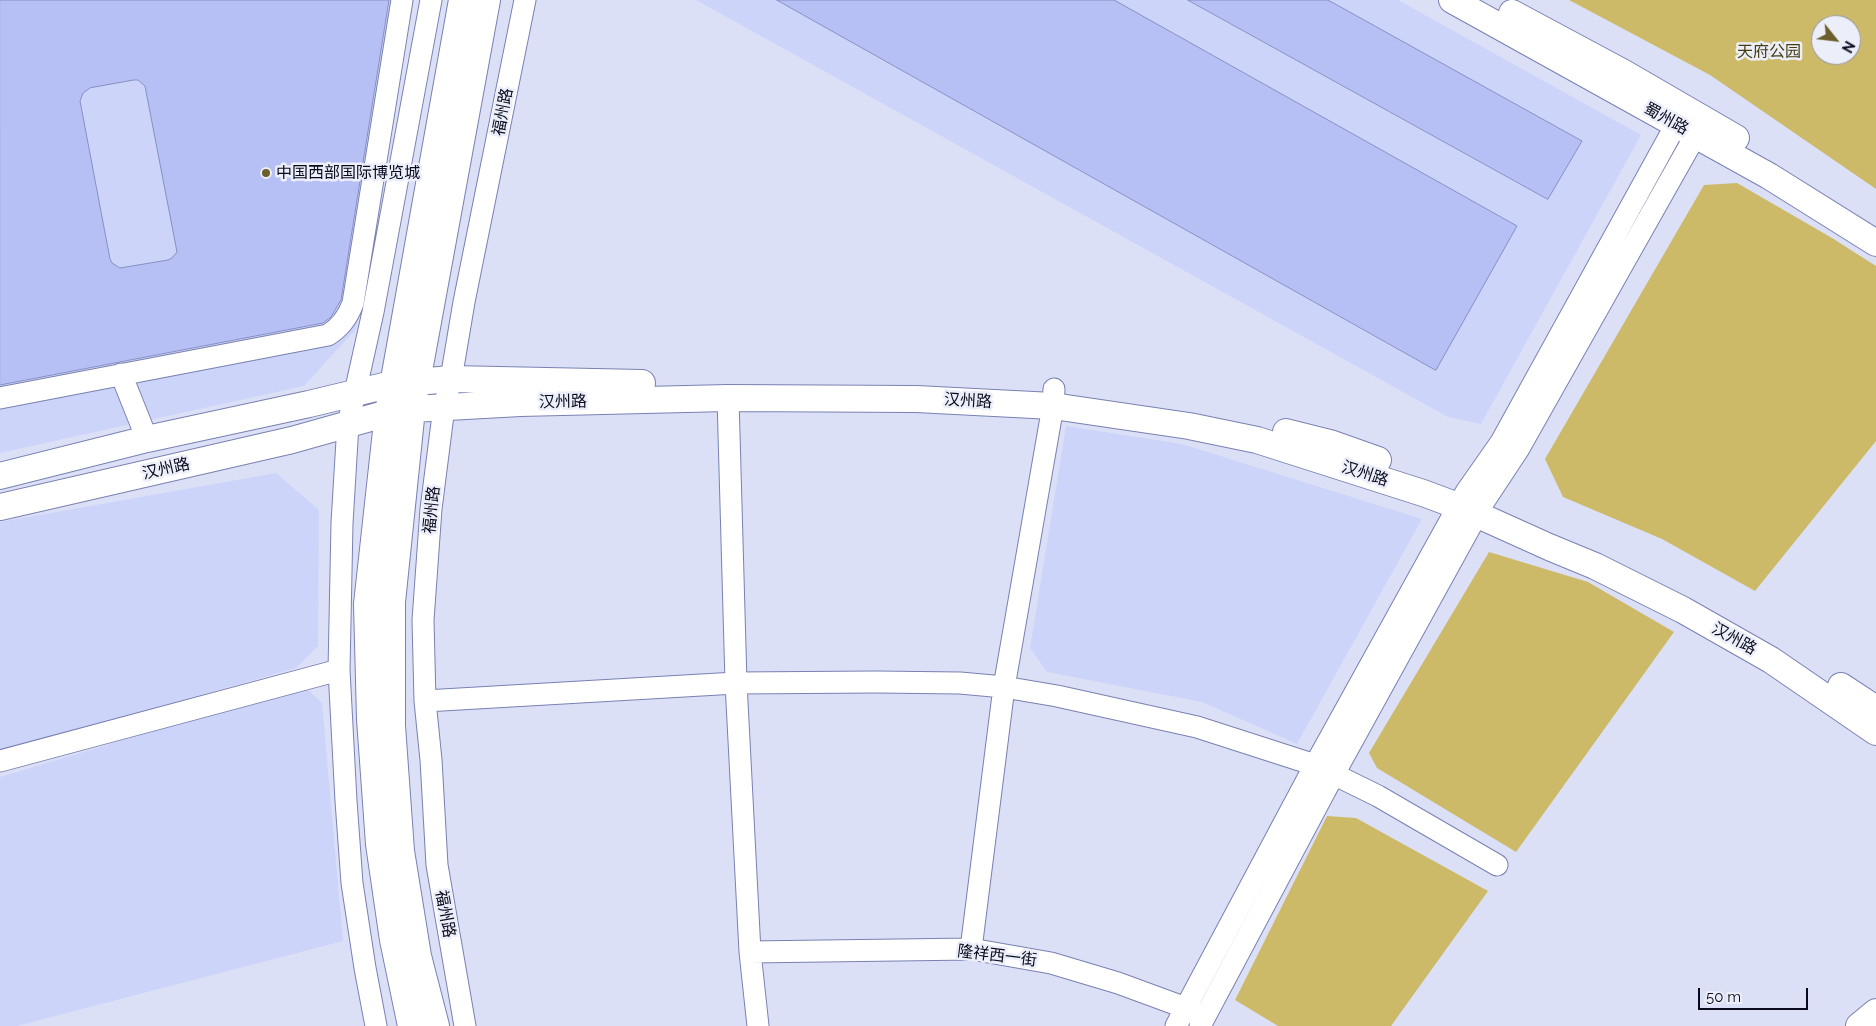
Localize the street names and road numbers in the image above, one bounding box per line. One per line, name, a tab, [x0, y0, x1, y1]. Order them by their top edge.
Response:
street label: 福州路	[489, 87, 517, 137]
street label: 蜀州路	[1640, 99, 1692, 139]
street label: 汉州路	[944, 390, 992, 412]
street label: 汉州路	[539, 392, 587, 412]
street label: 汉州路	[140, 454, 192, 484]
street label: 汉州路	[1339, 457, 1391, 491]
street label: 福州路	[420, 485, 444, 535]
street label: 汉州路	[1708, 619, 1760, 659]
street label: 福州路	[431, 889, 459, 939]
street label: 隆祥西一街	[956, 942, 1038, 970]

